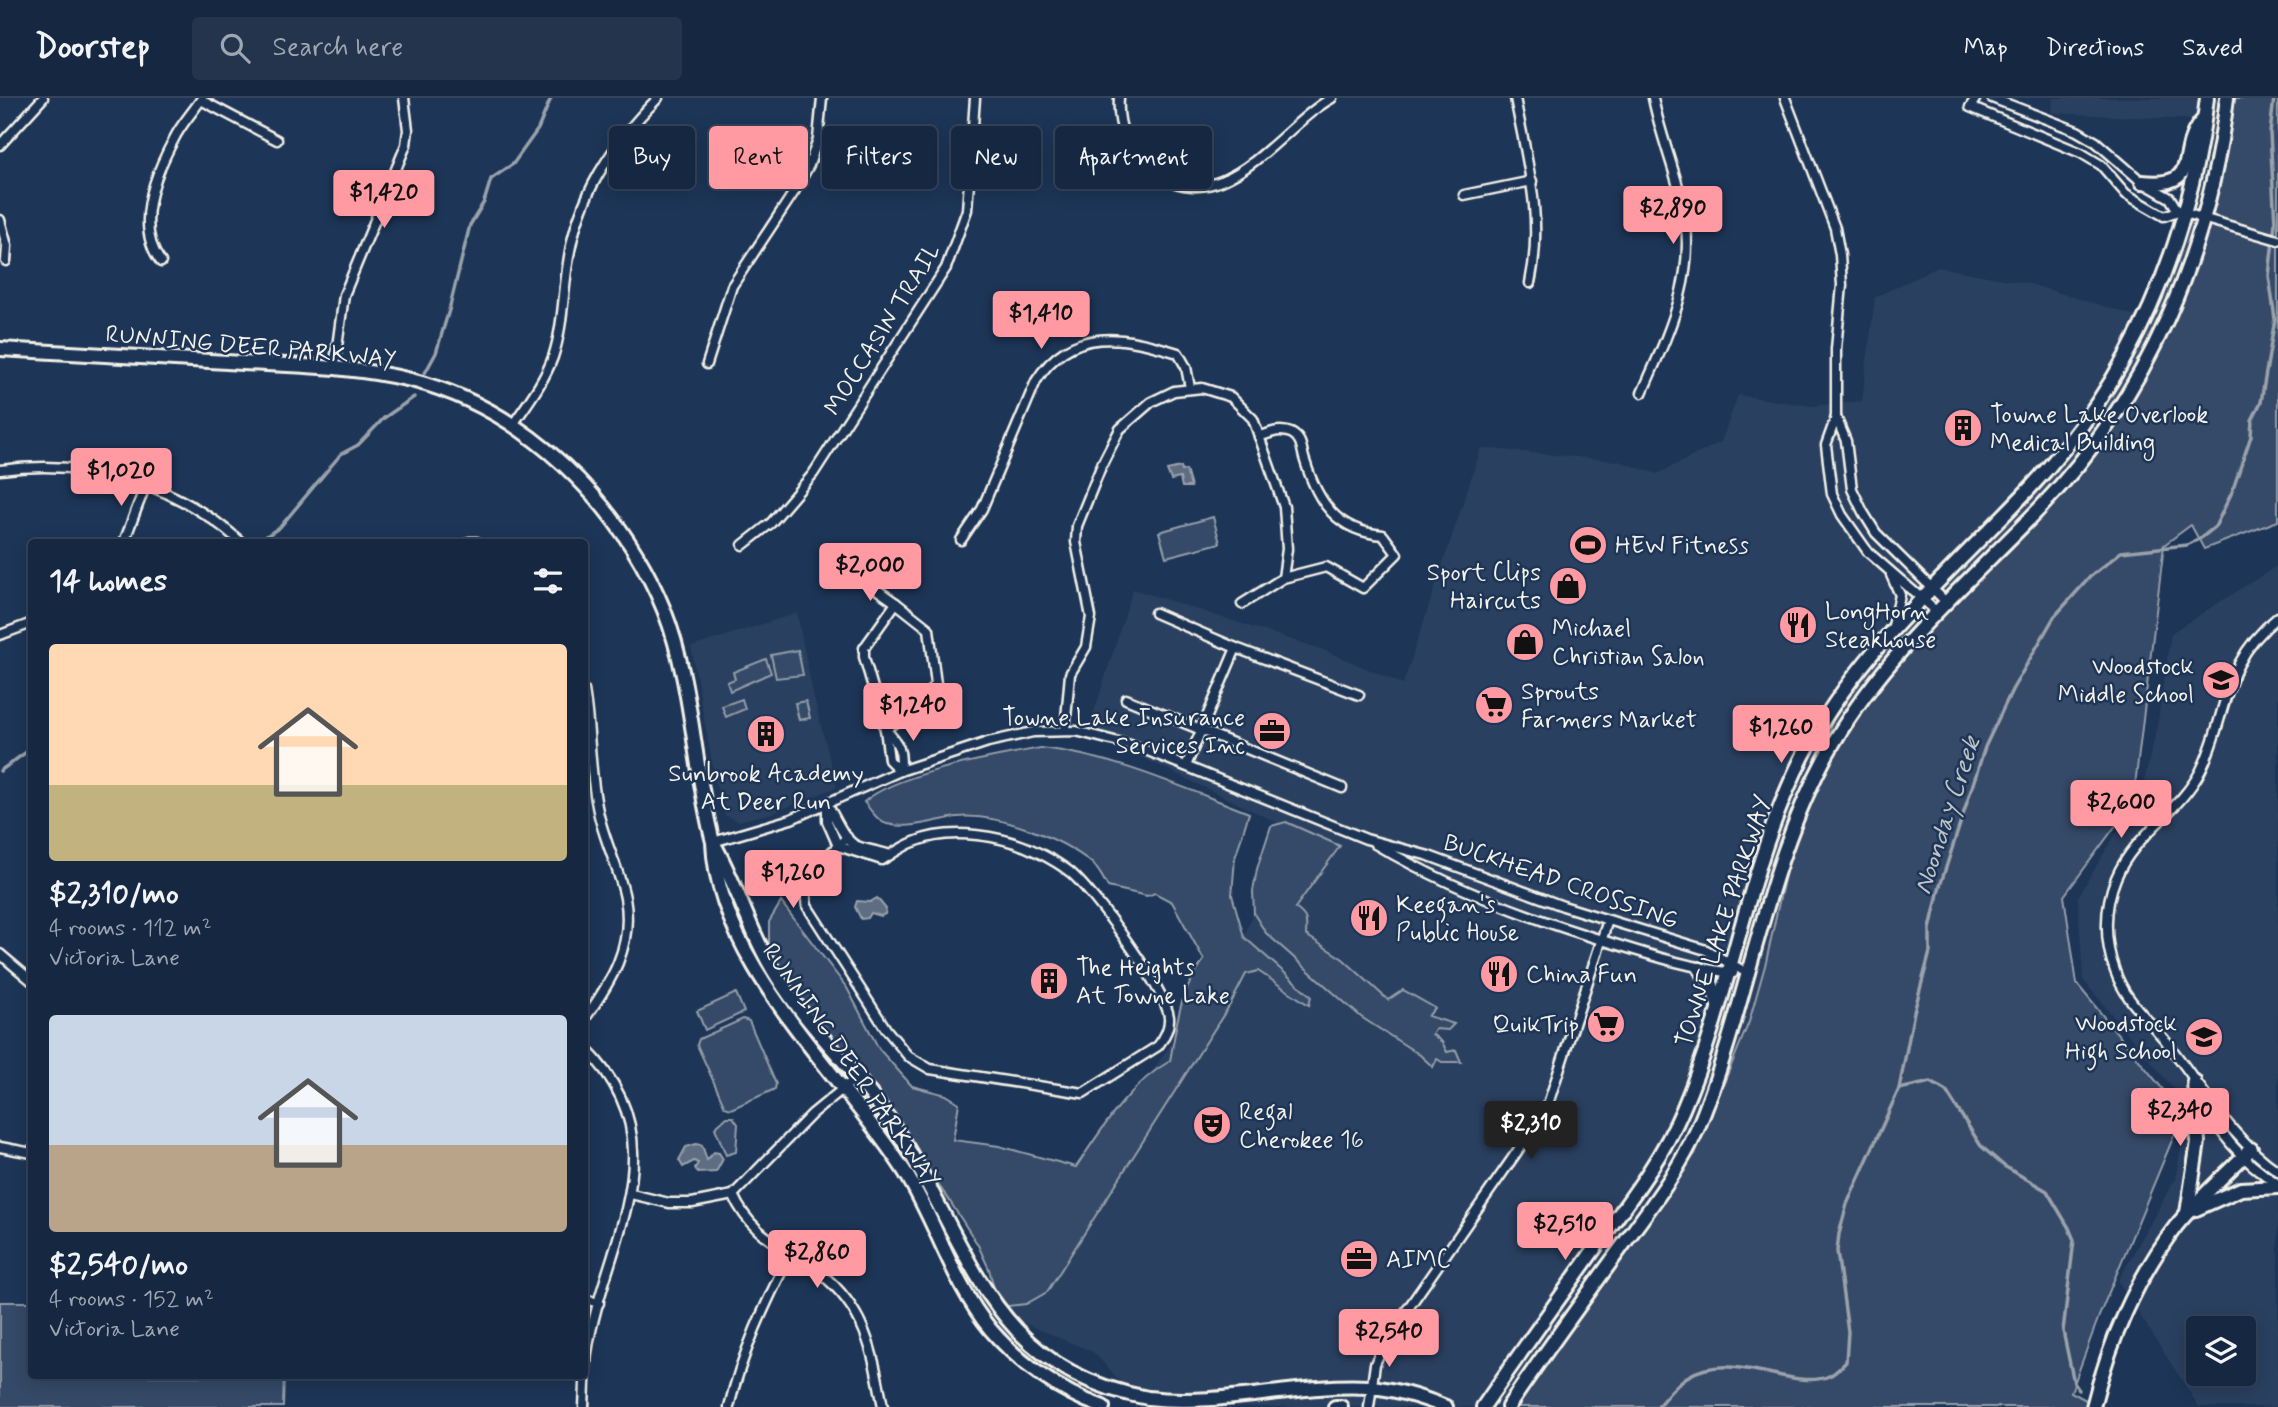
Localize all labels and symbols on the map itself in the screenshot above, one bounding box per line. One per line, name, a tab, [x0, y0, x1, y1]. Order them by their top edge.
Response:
pin: $1,420	[327, 170, 441, 230]
pin: $2,890	[1616, 186, 1730, 246]
street label: MOCCASIN TRAIL	[818, 238, 949, 422]
pin: $1,410	[984, 292, 1098, 351]
street label: RUNNING DEER PARKWAY	[104, 319, 397, 376]
place label: Towne Lake Overlook Medical Building	[1990, 400, 2208, 461]
building icon: Towne Lake Overlook Medical Building	[1942, 407, 1984, 449]
pin: $1,020	[64, 448, 178, 508]
sports icon: HEW Fitness	[1567, 524, 1609, 566]
place label: HEW Fitness	[1615, 531, 1749, 562]
pin: $2,000	[813, 544, 927, 603]
place label: Sport Clips Haircuts	[1427, 558, 1541, 617]
shop icon: Sport Clips Haircuts	[1547, 565, 1589, 607]
place label: LongHorn Steakhouse	[1825, 597, 1936, 656]
restaurant icon: LongHorn Steakhouse	[1777, 604, 1819, 646]
place label: Michael Christian Salon	[1552, 614, 1705, 673]
shop icon: Michael Christian Salon	[1504, 621, 1546, 663]
place label: Woodstock Middle School	[2058, 652, 2194, 711]
school or university icon: Woodstock Middle School	[2200, 659, 2242, 701]
place label: Sprouts Farmers Market	[1521, 677, 1697, 736]
pin: $1,240	[856, 684, 970, 743]
supermarket icon: Sprouts Farmers Market	[1473, 684, 1515, 726]
place label: Towne Lake Insurance Services Inc	[1002, 703, 1245, 762]
pin: $1,260	[1724, 706, 1838, 765]
office icon: Towne Lake Insurance Services Inc	[1251, 710, 1293, 752]
building icon: Sunbrook Academy At Deer Run	[745, 713, 787, 755]
water label: Noonday Creek	[1906, 731, 1990, 899]
place label: Sunbrook Academy At Deer Run	[668, 759, 864, 818]
pin: $2,600	[2064, 780, 2178, 840]
street label: TOWNE LAKE PARKWAY	[1669, 792, 1780, 1051]
street label: BUCKHEAD CROSSING	[1439, 828, 1682, 937]
pin: $1,260	[736, 850, 850, 910]
place label: Keegan's Public House	[1396, 890, 1519, 949]
restaurant icon: Keegan's Public House	[1348, 897, 1390, 939]
street label: RUNNING DEER PARKWAY	[754, 938, 947, 1194]
place label: The Heights At Towne Lake	[1076, 953, 1230, 1012]
restaurant icon: China Fun	[1478, 953, 1520, 995]
building icon: The Heights At Towne Lake	[1028, 960, 1070, 1002]
place label: China Fun	[1526, 960, 1637, 991]
supermarket icon: QuikTrip	[1585, 1003, 1627, 1045]
place label: Woodstock High School	[2065, 1009, 2177, 1071]
place label: QuikTrip	[1492, 1010, 1579, 1041]
school or university icon: Woodstock High School	[2183, 1016, 2225, 1058]
pin: $2,340	[2123, 1088, 2237, 1148]
place label: Regal Cherokee 16	[1239, 1097, 1364, 1156]
pin: $2,310	[1474, 1102, 1588, 1161]
theatre icon: Regal Cherokee 16	[1191, 1104, 1233, 1146]
pin: $2,510	[1508, 1202, 1622, 1262]
pin: $2,860	[760, 1230, 874, 1290]
office icon: AIMC	[1338, 1238, 1380, 1280]
place label: AIMC	[1386, 1245, 1451, 1276]
pin: $2,540	[1332, 1310, 1446, 1369]

